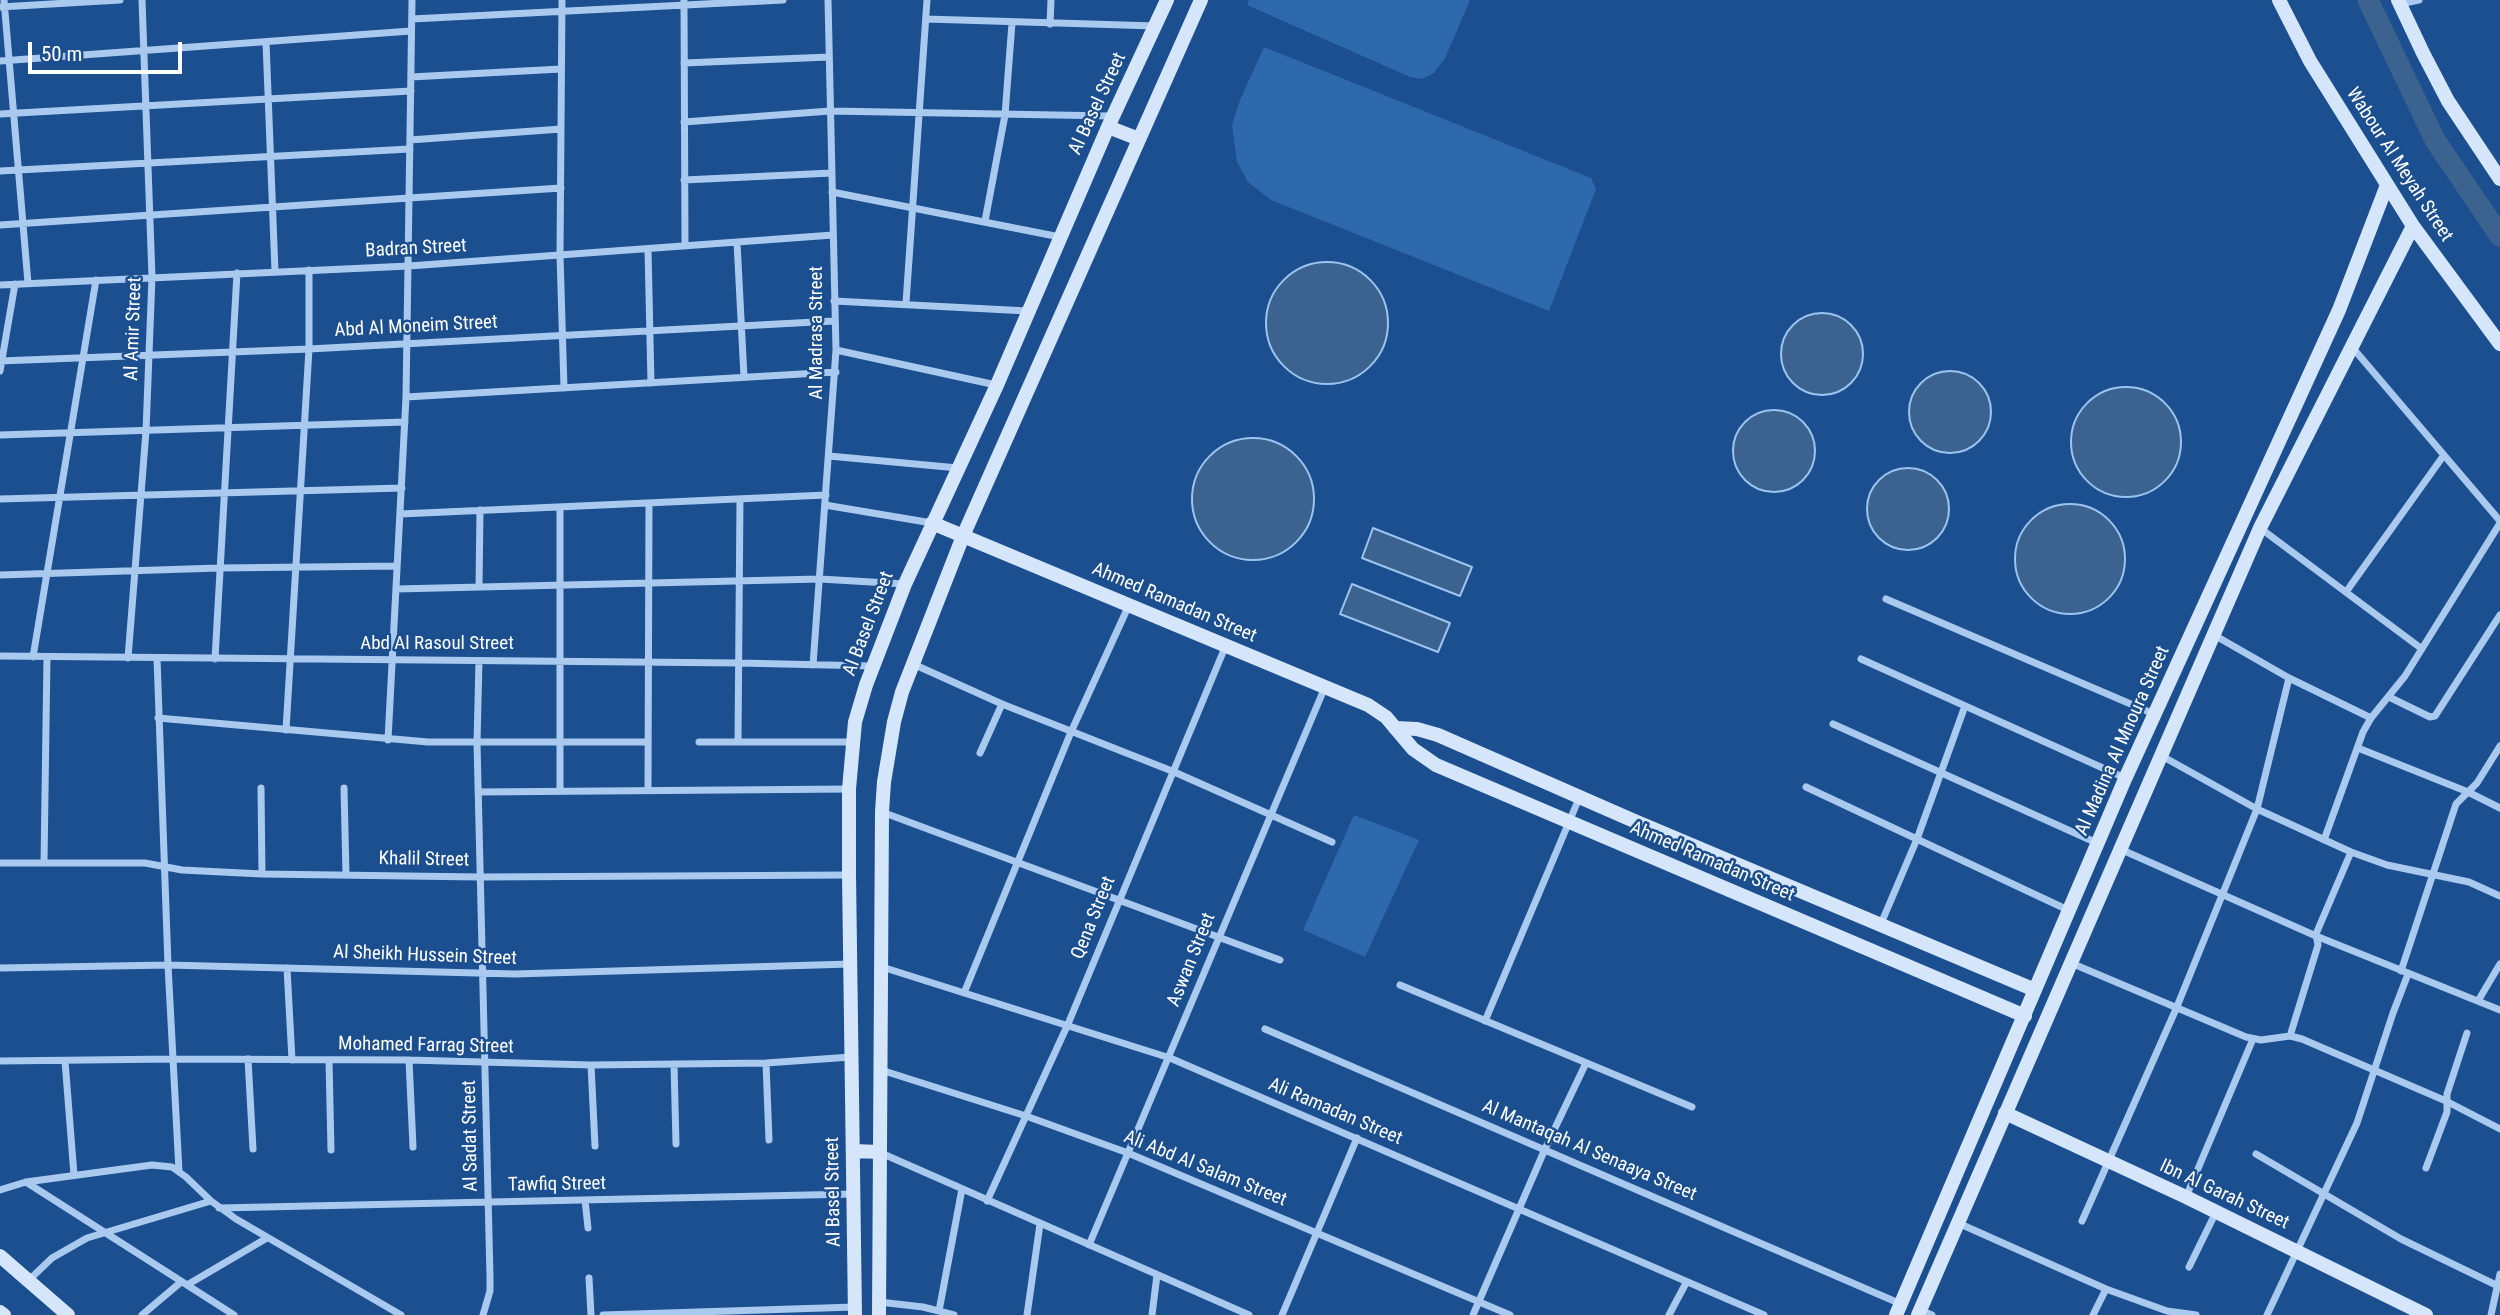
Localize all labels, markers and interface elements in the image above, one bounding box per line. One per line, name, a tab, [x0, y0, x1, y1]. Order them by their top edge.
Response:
scale bar	[32, 28, 186, 72]
text: 50 m	[41, 42, 82, 66]
street label: Al Basel Street	[1064, 49, 1132, 159]
street label: Wabour Al Meyah Street	[2341, 84, 2457, 246]
street label: Badran Street	[365, 235, 467, 263]
street label: Al Madrasa Street	[806, 266, 828, 400]
street label: Al Amir Street	[121, 277, 147, 381]
street label: Abd Al Moneim Street	[334, 311, 498, 343]
street label: Ahmed Ramadan Street	[1088, 558, 1260, 648]
street label: Al Basel Street	[839, 569, 899, 679]
street label: Abd Al Rasoul Street	[360, 633, 514, 655]
street label: Al Madina Al Mnoura Street	[2071, 643, 2175, 839]
street label: Ahmed Ramadan Street	[1626, 817, 1798, 907]
street label: Khalil Street	[379, 848, 469, 872]
street label: Qena Street	[1067, 873, 1121, 963]
street label: Aswan Street	[1163, 910, 1221, 1010]
street label: Al Sheikh Hussein Street	[333, 941, 517, 971]
street label: Mohamed Farrag Street	[338, 1033, 514, 1059]
street label: Ali Ramadan Street	[1265, 1074, 1405, 1150]
street label: Al Sadat Street	[459, 1080, 483, 1192]
street label: Al Mantaqah Al Senaaya Street	[1478, 1095, 1700, 1207]
street label: Ali Abd Al Salam Street	[1120, 1126, 1290, 1212]
street label: Al Basel Street	[822, 1137, 846, 1247]
street label: Ibn Al Garah Street	[2156, 1155, 2292, 1235]
street label: Tawfiq Street	[508, 1173, 606, 1197]

